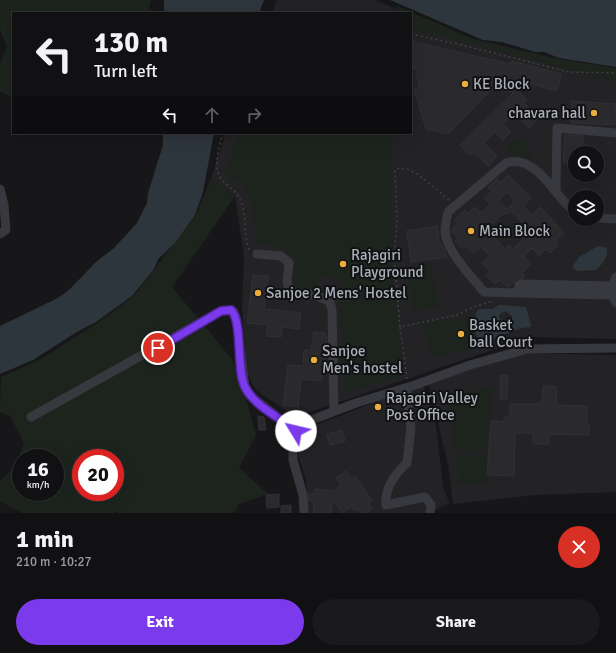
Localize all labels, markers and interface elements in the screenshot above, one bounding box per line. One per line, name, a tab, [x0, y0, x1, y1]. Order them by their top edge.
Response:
text: 130 m	[94, 26, 168, 60]
icon: left	[28, 28, 80, 80]
text: Turn left	[94, 60, 157, 82]
place label: KE Block	[473, 75, 530, 93]
marker: KE Block	[460, 79, 470, 89]
icon: left	[159, 104, 181, 126]
icon: ahead	[201, 104, 223, 126]
icon: right	[243, 104, 265, 126]
place label: chavara hall	[508, 104, 586, 122]
marker: chavara hall	[589, 108, 599, 118]
map controls	[568, 146, 604, 226]
button: search	[568, 146, 604, 182]
button: layers	[568, 190, 604, 226]
place label: Main Block	[479, 222, 550, 240]
marker: Main Block	[466, 226, 476, 236]
place label: Rajagiri Playground	[351, 246, 424, 281]
marker: Rajagiri Playground	[338, 259, 348, 269]
place label: Sanjoe 2 Mens' Hostel	[266, 284, 407, 302]
marker: Sanjoe 2 Mens' Hostel	[253, 288, 263, 298]
place label: Basket ball Court	[469, 316, 533, 351]
marker: Basket ball Court	[456, 329, 466, 339]
pin	[141, 331, 175, 365]
icon: arrive	[147, 337, 169, 359]
place label: Sanjoe Men's hostel	[322, 342, 402, 377]
marker: Sanjoe Men's hostel	[309, 355, 319, 365]
place label: Rajagiri Valley Post Office	[386, 389, 478, 424]
marker: Rajagiri Valley Post Office	[373, 402, 383, 412]
position arrow	[275, 410, 317, 452]
speed limit sign: 20	[72, 449, 124, 501]
text: 16	[27, 457, 49, 482]
text: km/h	[27, 479, 49, 491]
text: 1 min	[16, 524, 74, 554]
button: close	[558, 526, 600, 568]
text: 210 m · 10:27	[16, 554, 92, 570]
button: Exit	[16, 599, 304, 645]
button: Share	[312, 599, 600, 645]

